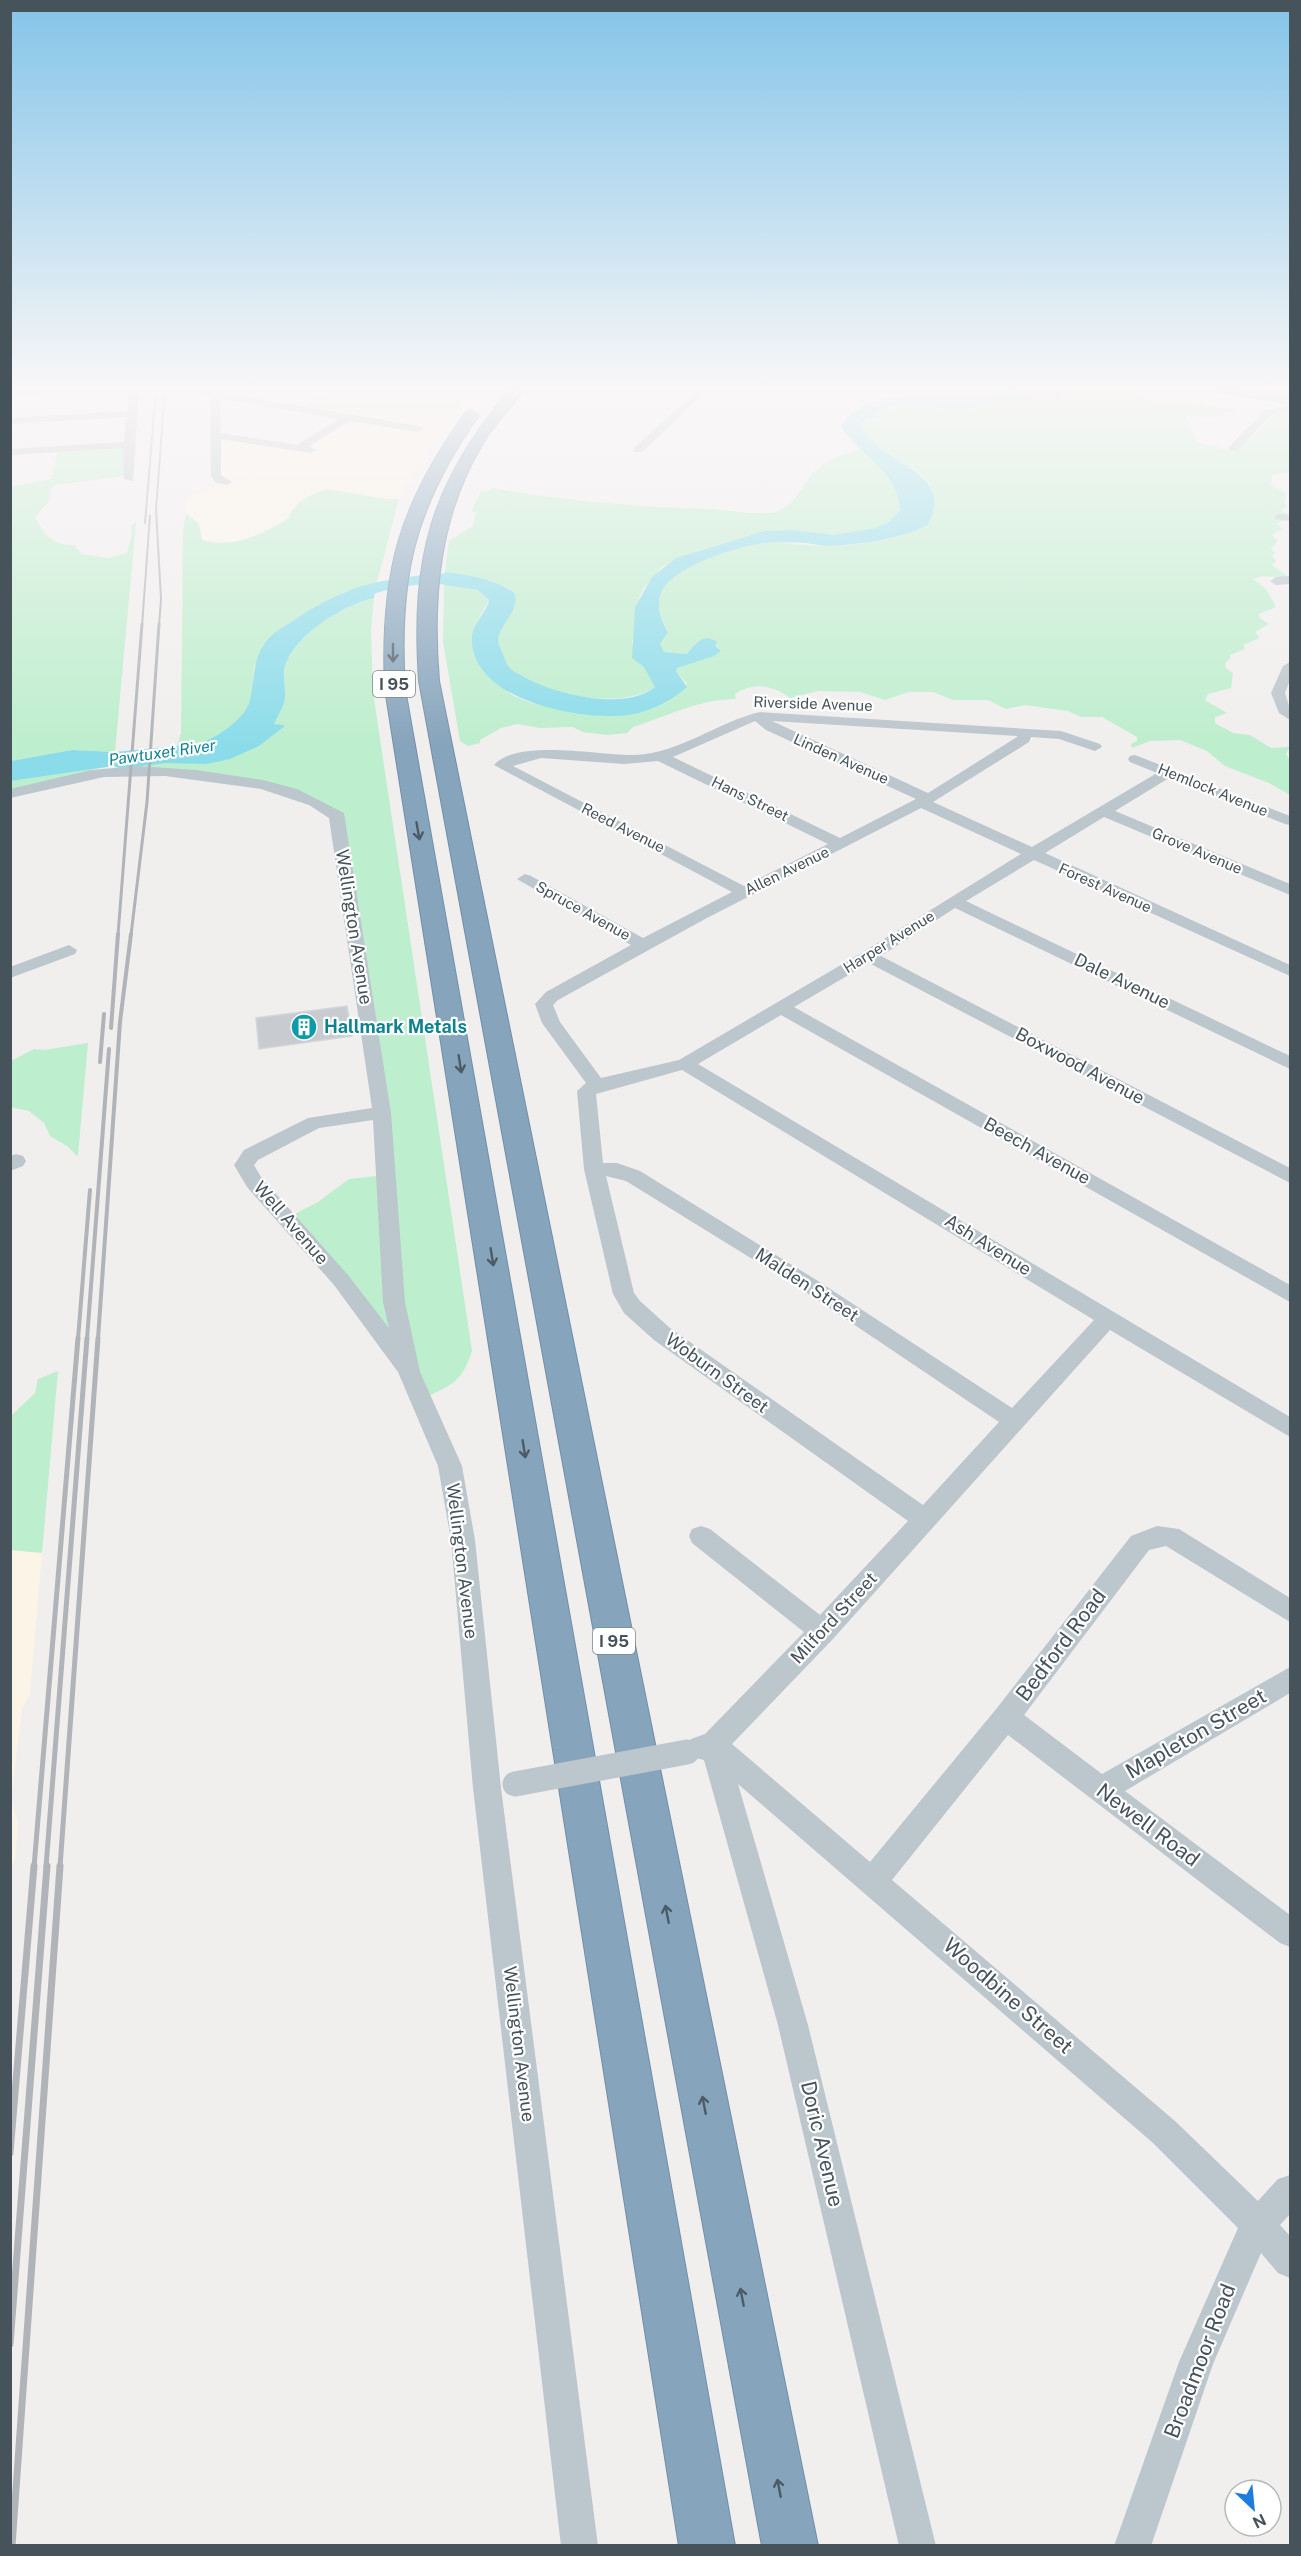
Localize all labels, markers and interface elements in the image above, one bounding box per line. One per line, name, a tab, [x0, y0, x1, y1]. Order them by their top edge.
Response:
one-way arrow	[387, 642, 399, 662]
road number: I 95	[373, 671, 415, 697]
street label: Riverside Avenue	[753, 693, 873, 714]
street label: Linden Avenue	[791, 730, 891, 787]
water label: Pawtuxet River	[107, 735, 218, 769]
street label: Hemlock Avenue	[1156, 760, 1271, 819]
street label: Hans Street	[709, 773, 792, 825]
street label: Reed Avenue	[579, 799, 668, 856]
one-way arrow	[413, 821, 424, 840]
street label: Grove Avenue	[1150, 824, 1245, 877]
street label: Allen Avenue	[742, 843, 832, 898]
street label: Wellington Avenue	[332, 848, 377, 1006]
street label: Forest Avenue	[1056, 859, 1154, 916]
street label: Spruce Avenue	[533, 878, 633, 944]
street label: Harper Avenue	[840, 907, 937, 976]
street label: Dale Avenue	[1071, 948, 1173, 1013]
building icon: Hallmark Metals	[289, 1012, 319, 1042]
place label: Hallmark Metals	[324, 1016, 467, 1037]
street label: Boxwood Avenue	[1012, 1023, 1148, 1108]
one-way arrow	[454, 1054, 465, 1074]
street label: Beech Avenue	[980, 1113, 1094, 1189]
street label: Well Avenue	[250, 1177, 333, 1269]
street label: Ash Avenue	[941, 1210, 1035, 1280]
street label: Malden Street	[752, 1243, 863, 1326]
one-way arrow	[486, 1246, 497, 1266]
street label: Woburn Street	[662, 1328, 773, 1417]
one-way arrow	[519, 1439, 530, 1458]
street label: Wellington Avenue	[443, 1482, 482, 1640]
street label: Milford Street	[786, 1568, 881, 1668]
street label: Bedford Road	[1010, 1584, 1111, 1706]
road number: I 95	[593, 1628, 635, 1654]
street label: Mapleton Street	[1121, 1683, 1271, 1784]
street label: Newell Road	[1092, 1778, 1205, 1872]
one-way arrow	[661, 1905, 672, 1924]
street label: Woodbine Street	[938, 1932, 1078, 2059]
street label: Wellington Avenue	[500, 1965, 539, 2123]
street label: Doric Avenue	[796, 2079, 849, 2209]
one-way arrow	[698, 2096, 709, 2116]
street label: Broadmoor Road	[1159, 2280, 1240, 2441]
one-way arrow	[736, 2287, 747, 2307]
north arrow	[1223, 2478, 1283, 2538]
one-way arrow	[773, 2479, 784, 2498]
text: N	[1250, 2510, 1269, 2532]

